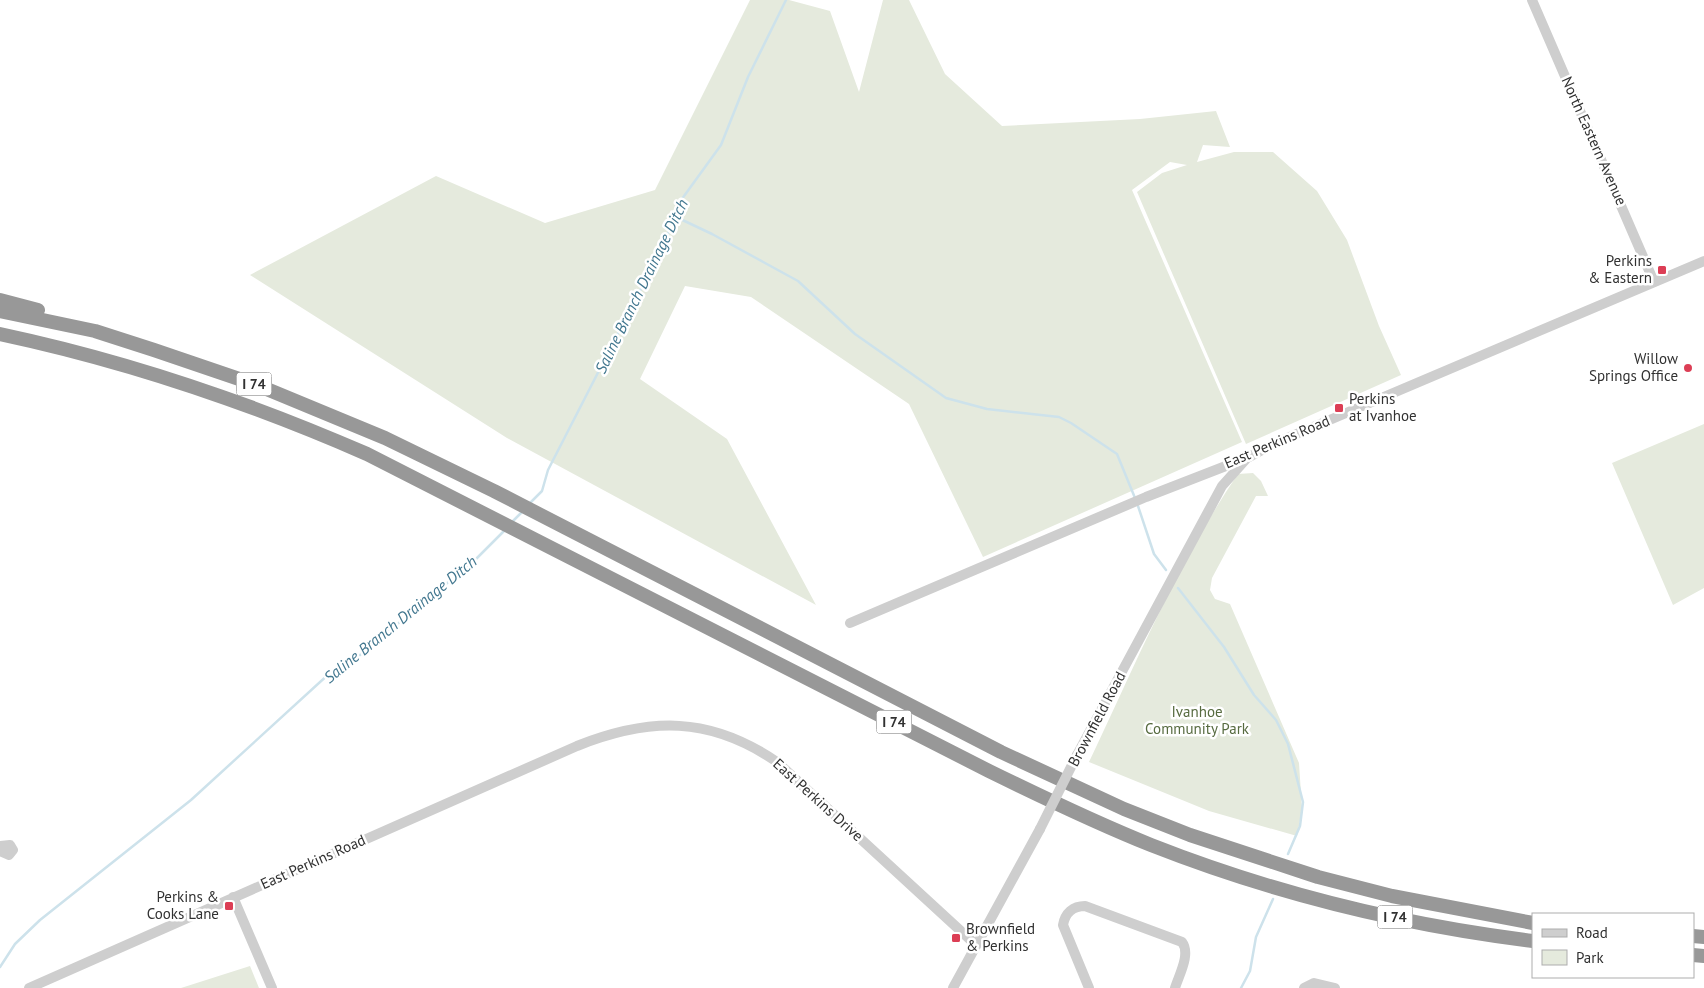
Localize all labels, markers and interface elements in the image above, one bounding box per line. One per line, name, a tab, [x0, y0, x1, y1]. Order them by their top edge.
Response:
street label: North Eastern Avenue	[1558, 73, 1631, 208]
water label: Saline Branch Drainage Ditch	[590, 196, 692, 376]
place label: Perkins & Eastern	[1588, 251, 1652, 287]
marker: Perkins & Eastern	[1656, 264, 1668, 276]
place label: Willow Springs Office	[1589, 349, 1678, 385]
marker: Willow Springs Office	[1682, 362, 1694, 374]
road number: I 74	[236, 372, 272, 396]
place label: Perkins at Ivanhoe	[1349, 389, 1417, 425]
marker: Perkins at Ivanhoe	[1333, 402, 1345, 414]
street label: East Perkins Road	[1221, 411, 1332, 472]
water label: Saline Branch Drainage Ditch	[319, 551, 481, 687]
street label: Brownfield Road	[1064, 668, 1130, 770]
park label: Ivanhoe Community Park	[1145, 702, 1250, 738]
road number: I 74	[876, 710, 912, 734]
street label: East Perkins Drive	[769, 754, 867, 845]
street label: East Perkins Road	[257, 830, 368, 893]
place label: Perkins & Cooks Lane	[147, 887, 219, 923]
marker: Perkins & Cooks Lane	[223, 900, 235, 912]
road number: I 74	[1378, 906, 1412, 929]
legend	[1532, 913, 1694, 978]
place label: Brownfield & Perkins	[966, 919, 1035, 955]
text: Road	[1576, 923, 1608, 942]
marker: Brownfield & Perkins	[950, 932, 962, 944]
text: Park	[1576, 948, 1604, 967]

